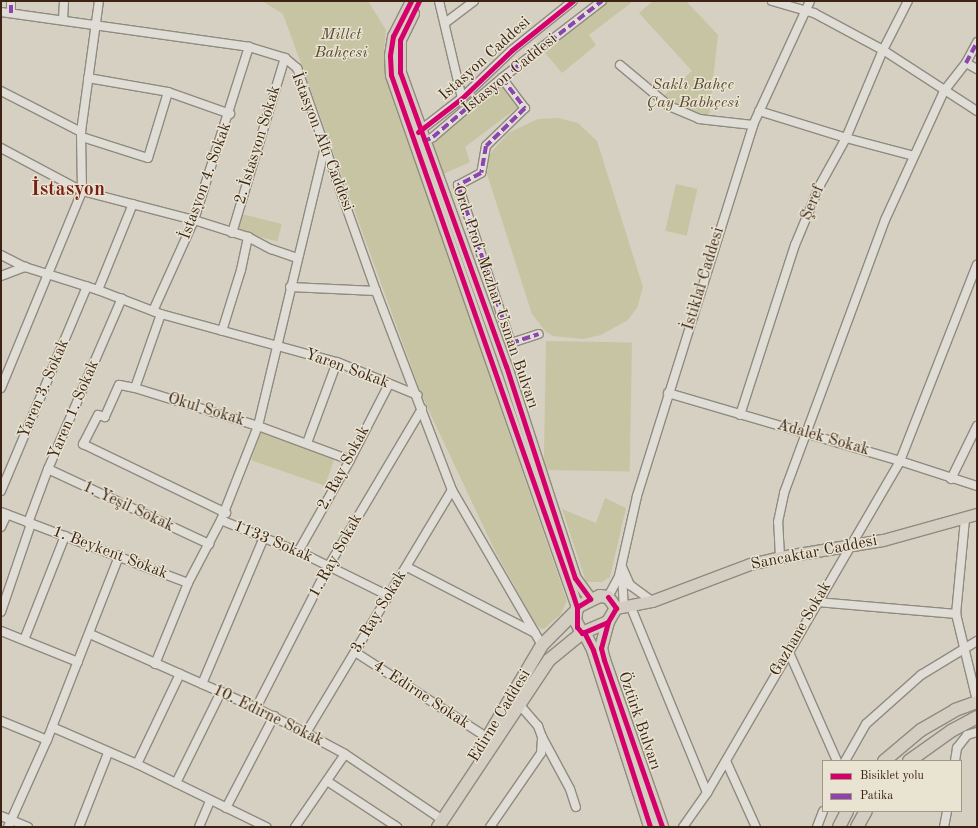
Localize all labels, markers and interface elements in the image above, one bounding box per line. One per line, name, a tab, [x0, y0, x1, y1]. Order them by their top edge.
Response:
street label: Istasyon Caddesi	[435, 13, 535, 105]
park label: Millet Bahçesi	[314, 25, 368, 63]
street label: İstasyon Caddesi	[459, 30, 561, 118]
street label: İstasyon Altı Caddesi	[287, 70, 357, 214]
park label: Saklı Bahçe Çay Babhçesi	[647, 75, 739, 113]
street label: 2. İstasyon Sokak	[231, 83, 285, 207]
street label: İstasyon 4. Sokak	[176, 120, 236, 242]
district label: İstasyon	[31, 178, 105, 202]
street label: Şeref	[797, 182, 829, 224]
street label: Ord. Prof. Mazhar Usman Bulvarı	[448, 183, 542, 411]
street label: İstiklal Caddesi	[679, 225, 729, 333]
street label: Yaren 3. Sokak	[14, 336, 74, 442]
street label: Yaren Sokak	[302, 345, 392, 393]
street label: Yaren 1. Sokak	[44, 357, 104, 463]
street label: Okul Sokak	[165, 389, 247, 431]
street label: Adalek Sokak	[775, 416, 871, 460]
street label: 2. Ray Sokak	[314, 423, 374, 513]
street label: 1. Yeşil Sokak	[79, 477, 177, 537]
street label: 1. Ray Sokak	[305, 511, 367, 601]
street label: 1133 Sokak	[231, 517, 315, 567]
street label: 1. Beykent Sokak	[50, 522, 170, 584]
street label: Sancaktar Caddesi	[749, 531, 879, 575]
street label: 3. Ray Sokak	[347, 567, 411, 657]
street label: Gazhane Sokak	[766, 578, 836, 680]
street label: 4. Edirne Sokak	[369, 657, 473, 733]
street label: Edirne Caddesi	[465, 666, 535, 766]
street label: Öztürk Bulvarı	[613, 669, 665, 773]
street label: 10. Edirne Sokak	[210, 681, 326, 751]
legend	[822, 760, 962, 812]
text: Bisiklet yolu	[860, 770, 924, 782]
text: Patika	[860, 790, 893, 802]

